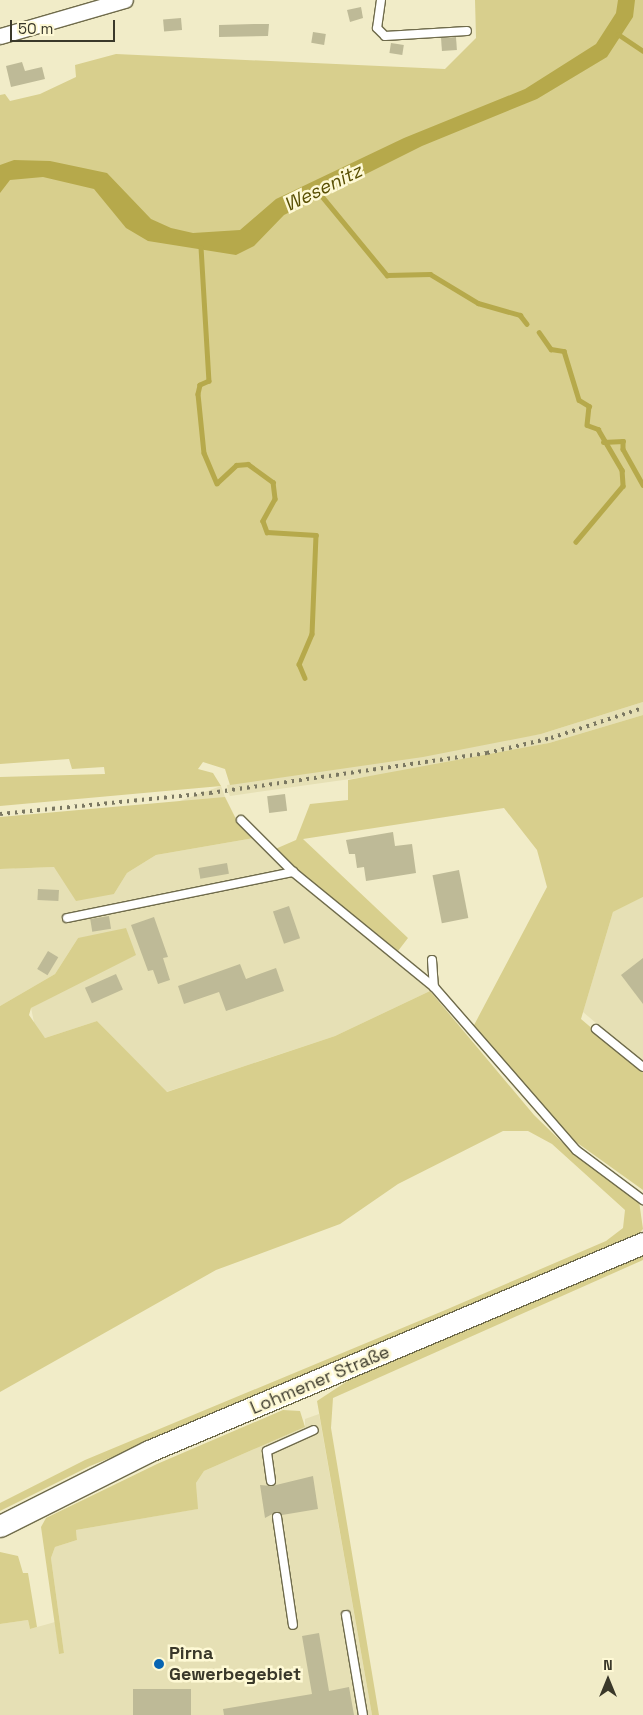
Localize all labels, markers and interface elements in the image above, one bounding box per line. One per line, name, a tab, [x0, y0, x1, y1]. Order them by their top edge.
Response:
scale bar	[12, 10, 118, 42]
text: 50 m	[18, 19, 53, 38]
water label: Wesenitz	[280, 159, 366, 217]
street label: Lohmener Straße	[247, 1341, 393, 1419]
place label: Pirna Gewerbegebiet	[169, 1643, 301, 1686]
north arrow	[583, 1655, 633, 1705]
text: N	[603, 1656, 613, 1674]
marker: Pirna Gewerbegebiet	[153, 1658, 165, 1670]

